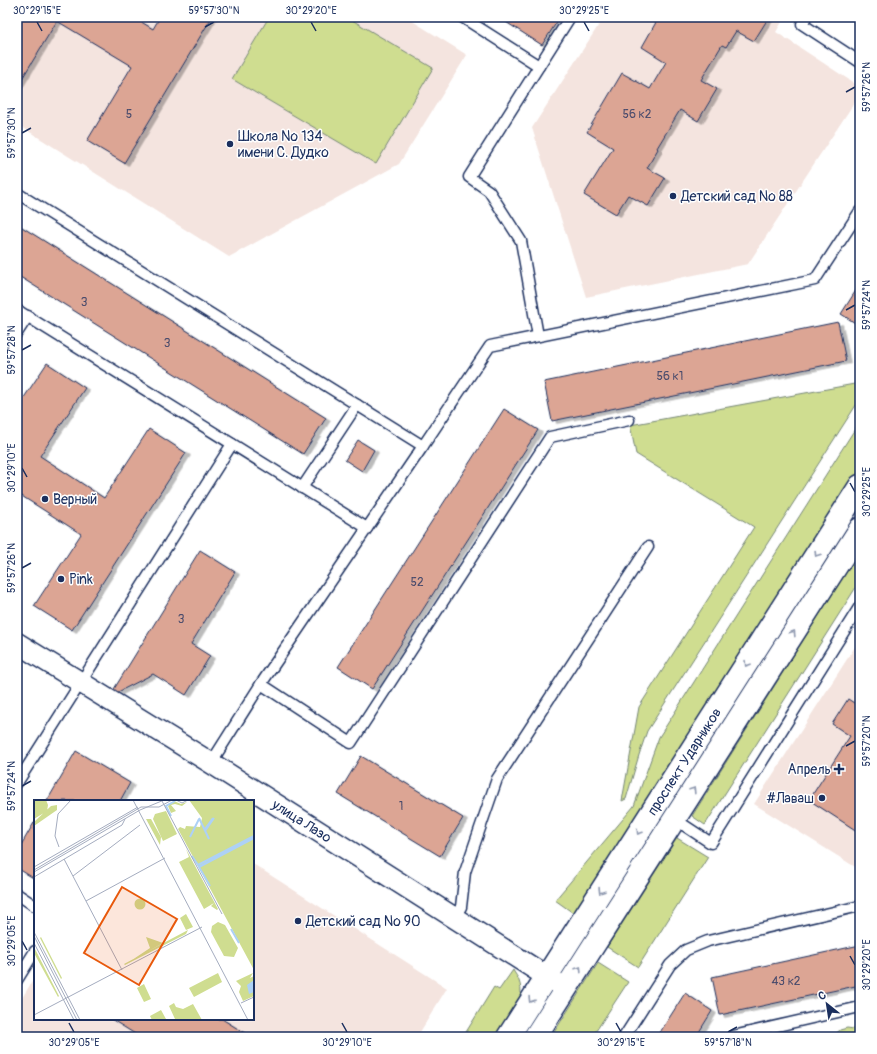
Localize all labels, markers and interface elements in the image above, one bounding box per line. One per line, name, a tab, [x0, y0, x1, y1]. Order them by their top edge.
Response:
text: 30°29'15"E	[13, 5, 61, 17]
text: 59°57'30"N	[189, 5, 240, 17]
text: 30°29'20"E	[285, 5, 337, 17]
text: 30°29'25"E	[559, 5, 609, 17]
text: 59°57'26"N	[861, 62, 873, 112]
text: 59°57'30"N	[6, 107, 18, 158]
house number: 5	[126, 107, 132, 122]
house number: 56 к2	[623, 107, 652, 122]
place label: Школа № 134 имени С. Дудко	[238, 128, 329, 161]
marker: Школа № 134 имени С. Дудко	[225, 139, 235, 149]
place label: Детский сад № 88	[680, 188, 793, 205]
marker: Детский сад № 88	[668, 191, 678, 201]
text: 59°57'24"N	[861, 280, 873, 330]
house number: 3	[81, 295, 88, 310]
text: 59°57'28"N	[6, 325, 18, 375]
house number: 3	[164, 336, 171, 351]
house number: 56 к1	[657, 369, 683, 384]
text: 30°29'10"E	[6, 443, 18, 493]
text: 30°29'25"E	[861, 467, 873, 517]
place label: Верный	[53, 491, 97, 508]
marker: Верный	[40, 494, 50, 504]
text: 59°57'26"N	[6, 543, 18, 593]
one-way arrow	[814, 550, 821, 557]
place label: Pink	[69, 571, 93, 588]
marker: Pink	[56, 574, 66, 584]
house number: 52	[410, 575, 424, 590]
house number: 3	[178, 612, 185, 627]
one-way arrow	[788, 630, 796, 637]
one-way arrow	[744, 660, 751, 667]
street label: проспект Ударников	[643, 704, 725, 819]
text: 59°57'20"N	[861, 715, 873, 766]
text: 59°57'24"N	[6, 761, 18, 811]
place label: Апрель	[787, 761, 831, 778]
marker: Апрель	[834, 764, 844, 774]
one-way arrow	[688, 787, 696, 794]
place label: #Лаваш	[766, 790, 814, 807]
marker: #Лаваш	[817, 793, 827, 803]
street label: улица Лазо	[268, 795, 335, 846]
house number: 1	[399, 799, 403, 814]
inset map	[34, 800, 254, 1020]
one-way arrow	[637, 828, 644, 835]
one-way arrow	[599, 887, 606, 894]
place label: Детский сад № 90	[305, 913, 421, 930]
text: 30°29'05"E	[6, 915, 18, 967]
marker: Детский сад № 90	[293, 916, 303, 926]
text: 30°29'20"E	[861, 939, 873, 991]
one-way arrow	[574, 966, 582, 973]
house number: 43 к2	[771, 974, 801, 989]
north arrow	[807, 984, 847, 1024]
text: С	[816, 988, 829, 1003]
one-way arrow	[529, 996, 536, 1003]
text: 30°29'05"E	[48, 1037, 100, 1049]
text: 30°29'10"E	[322, 1037, 372, 1049]
text: 30°29'15"E	[597, 1037, 645, 1049]
text: 59°57'18"N	[704, 1037, 752, 1049]

